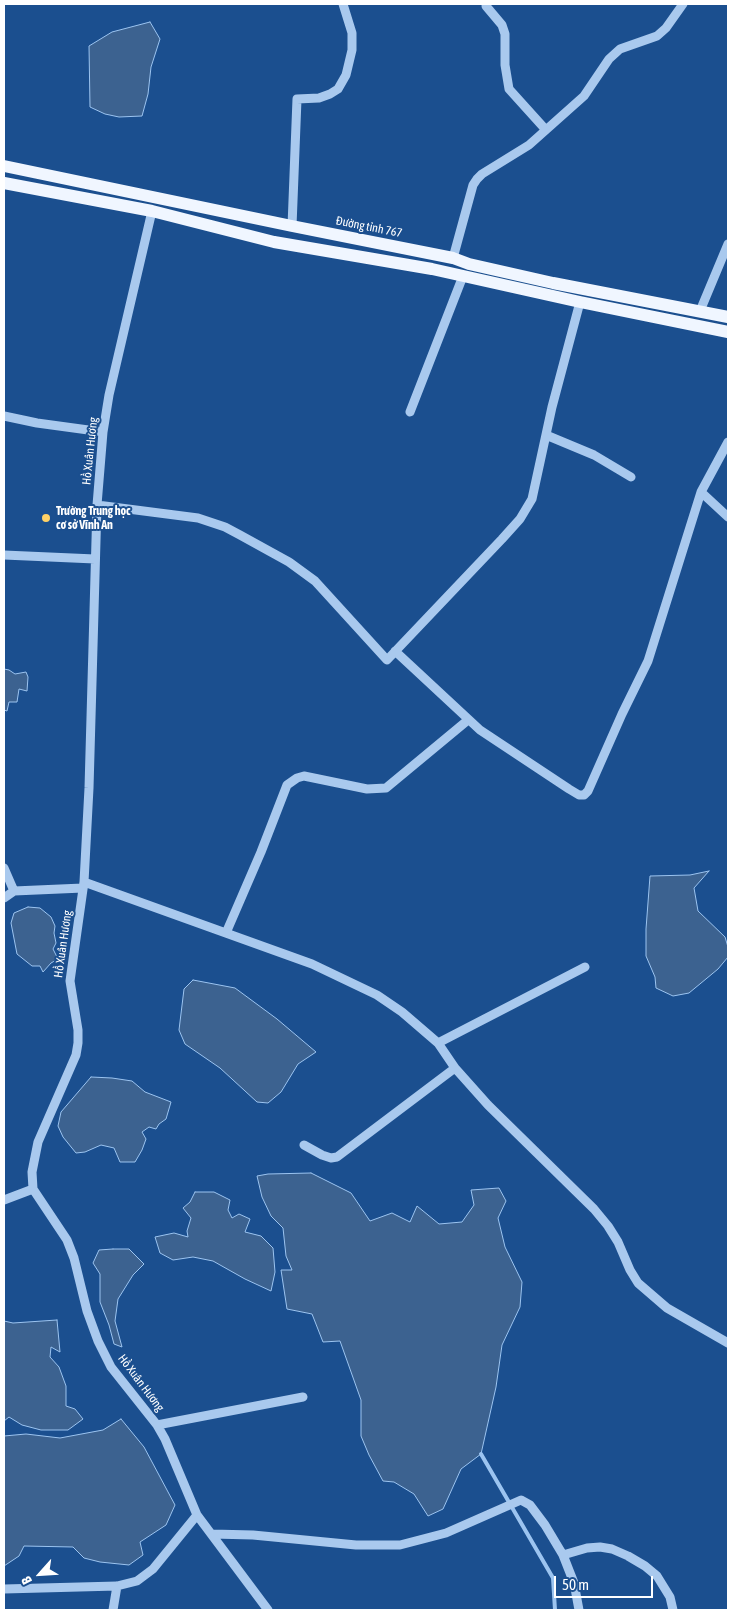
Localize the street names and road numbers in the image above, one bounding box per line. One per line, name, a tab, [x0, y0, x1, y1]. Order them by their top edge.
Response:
street label: Đường tỉnh 767	[335, 214, 403, 240]
street label: Hồ Xuân Hương	[79, 416, 101, 486]
street label: Hồ Xuân Hương	[51, 909, 75, 979]
street label: Hồ Xuân Hương	[115, 1352, 167, 1414]

